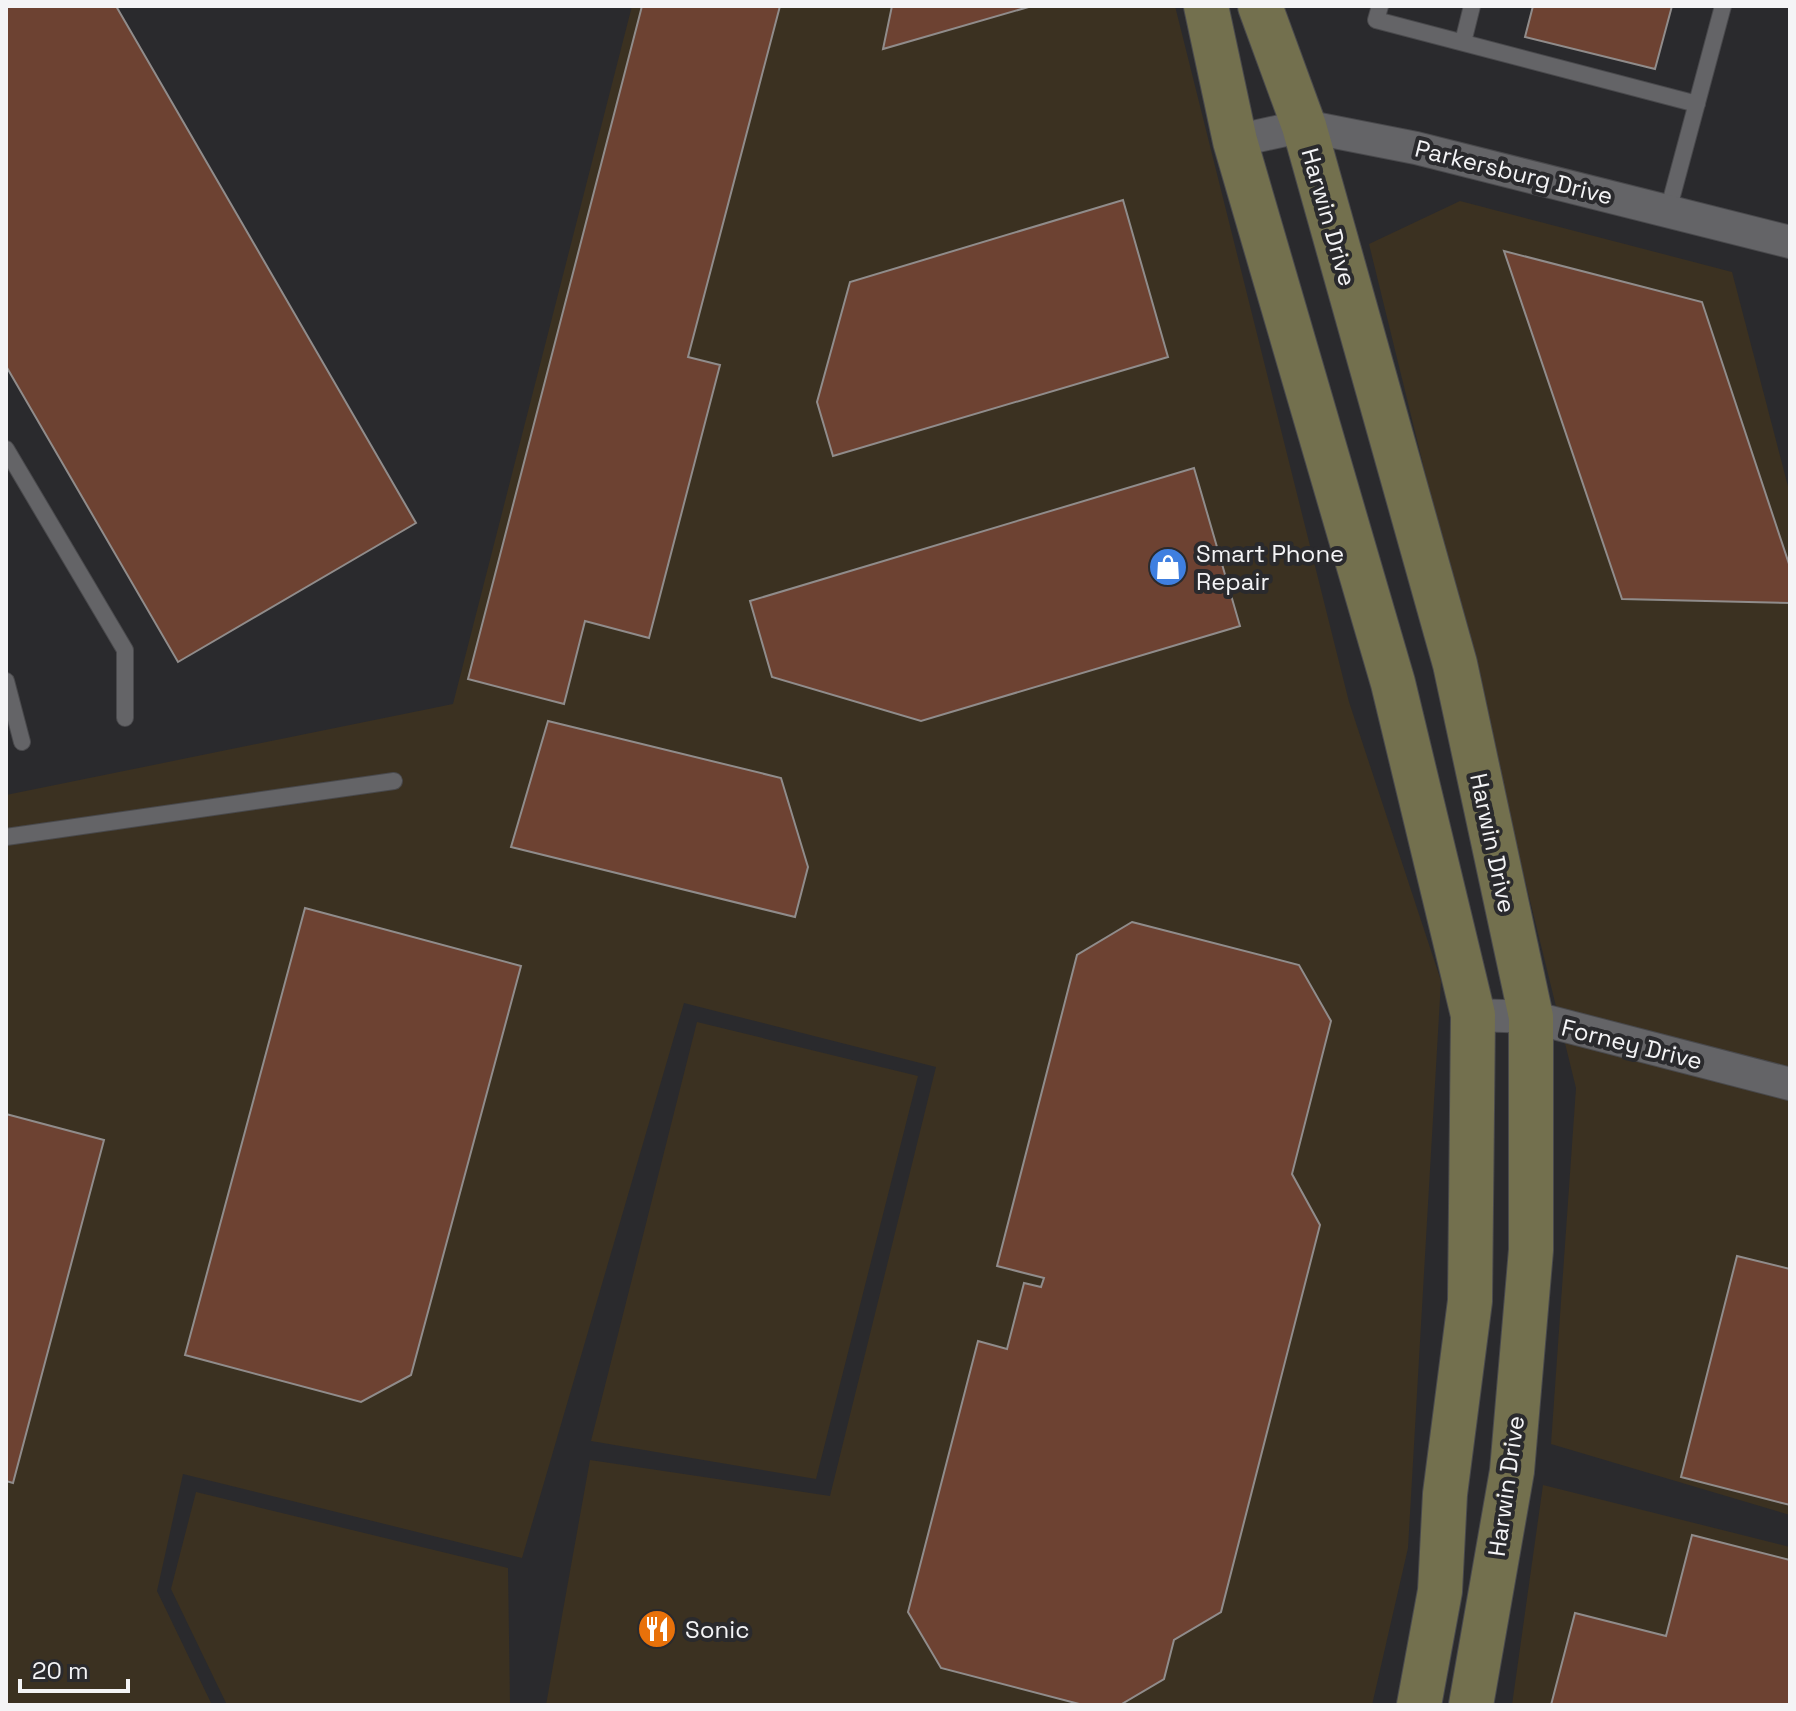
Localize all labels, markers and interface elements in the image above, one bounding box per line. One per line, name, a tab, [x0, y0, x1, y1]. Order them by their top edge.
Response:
street label: Parkersburg Drive	[1412, 132, 1616, 212]
street label: Harwin Drive	[1295, 144, 1363, 290]
place label: Smart Phone Repair	[1196, 538, 1344, 597]
shop icon: Smart Phone Repair	[1147, 546, 1189, 588]
street label: Harwin Drive	[1463, 770, 1523, 916]
street label: Forney Drive	[1558, 1012, 1706, 1076]
street label: Harwin Drive	[1481, 1413, 1531, 1559]
restaurant icon: Sonic	[636, 1608, 678, 1650]
place label: Sonic	[685, 1614, 750, 1645]
scale bar	[20, 1643, 128, 1693]
text: 20 m	[32, 1655, 89, 1686]

